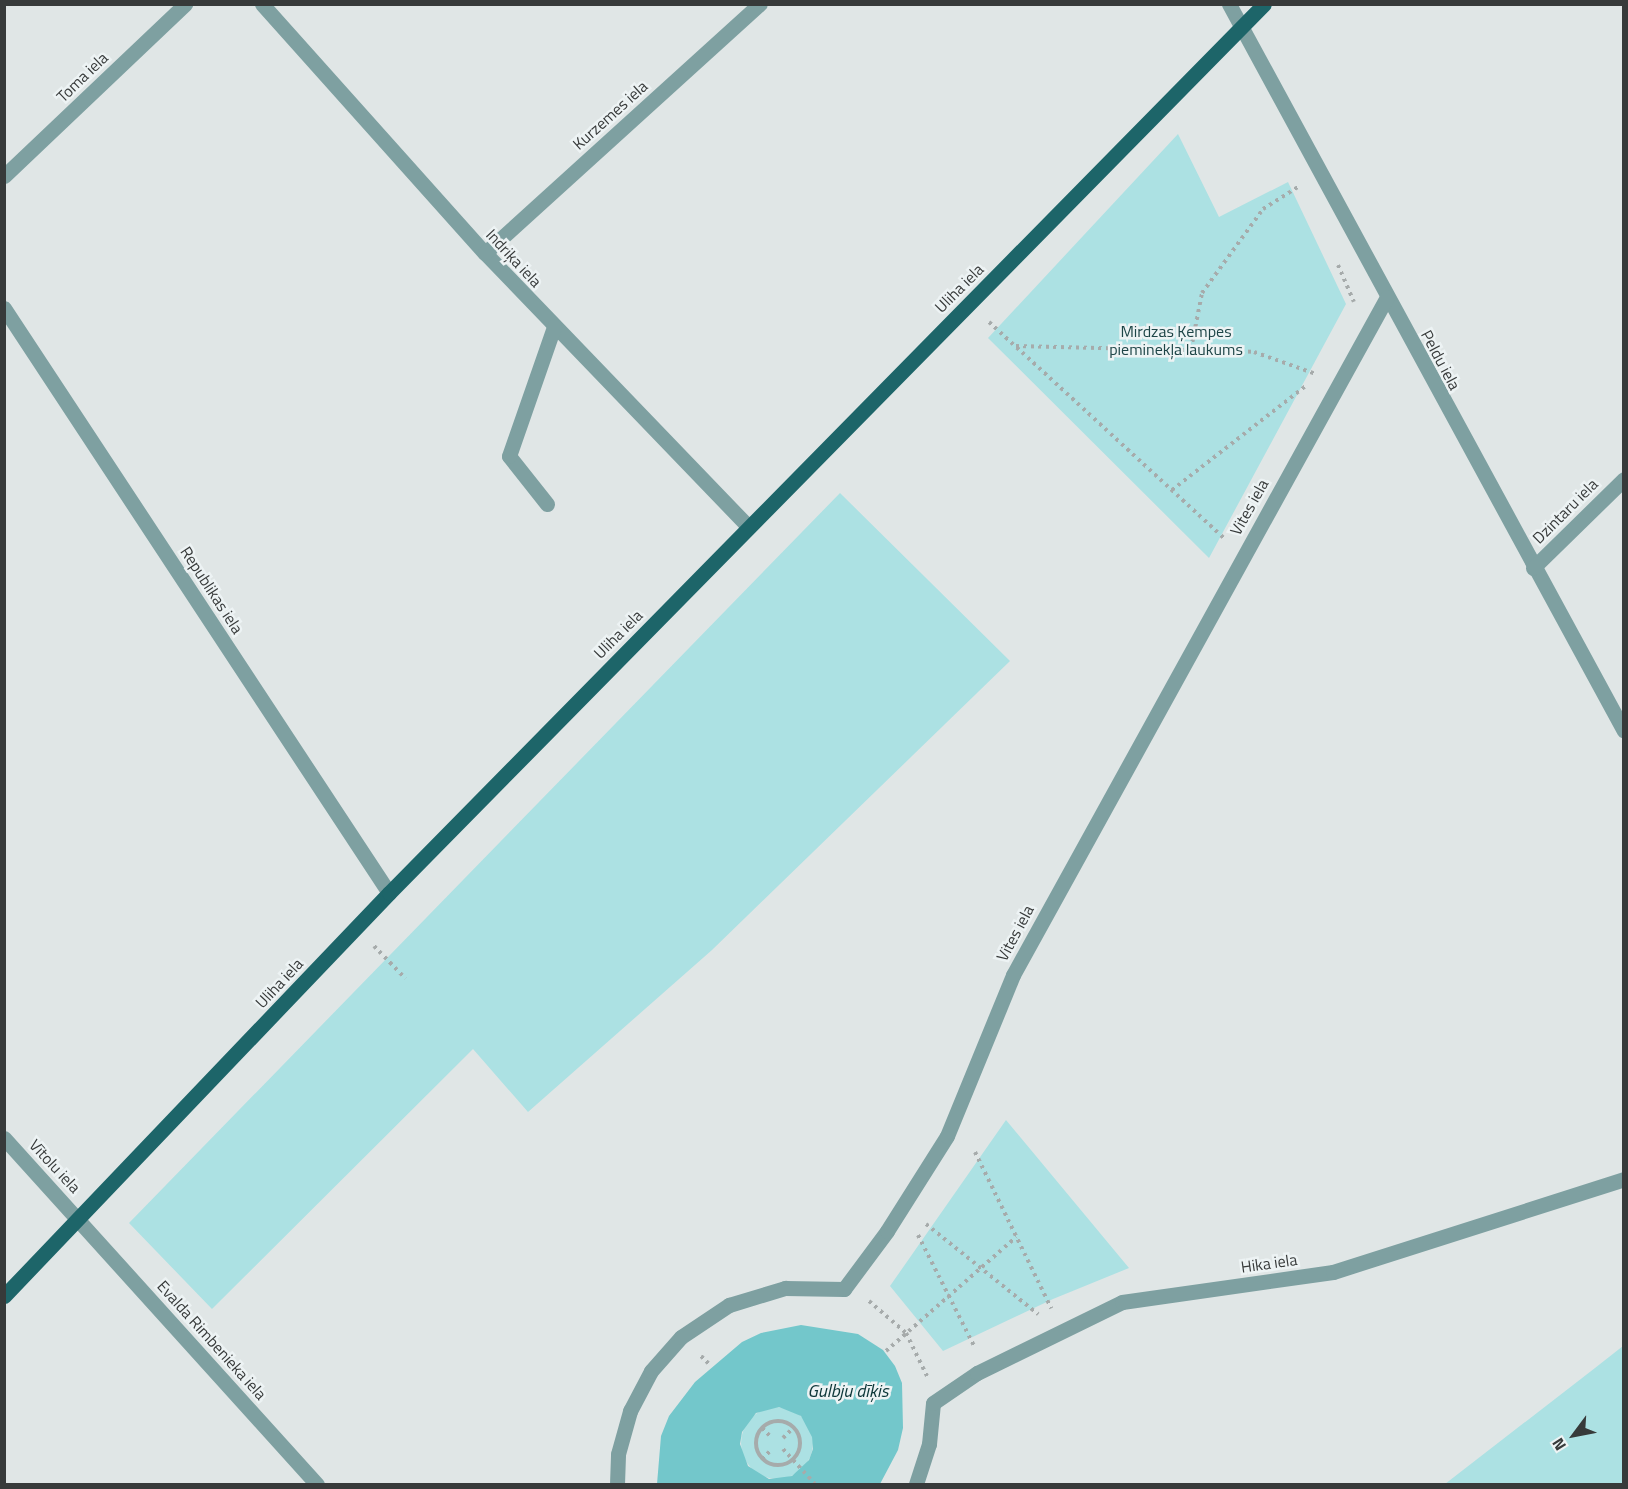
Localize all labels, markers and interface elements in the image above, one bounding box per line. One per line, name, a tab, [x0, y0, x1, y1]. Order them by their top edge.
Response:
street label: Toma iela	[52, 48, 112, 106]
street label: Kurzemes iela	[569, 76, 651, 154]
street label: Indriķa iela	[482, 225, 546, 291]
street label: Uliha iela	[931, 260, 987, 316]
park label: Mirdzas Ķempes pieminekļa laukums	[1109, 321, 1243, 359]
street label: Peldu iela	[1417, 327, 1465, 393]
street label: Dzintaru iela	[1528, 474, 1602, 548]
street label: Vites iela	[1226, 476, 1272, 538]
street label: Republikas iela	[177, 543, 247, 637]
street label: Uliha iela	[590, 606, 646, 662]
street label: Vites iela	[992, 902, 1038, 964]
street label: Uliha iela	[251, 954, 307, 1012]
street label: Vītolu iela	[25, 1135, 85, 1197]
street label: Hika iela	[1240, 1250, 1298, 1276]
street label: Evalda Rimbenieka iela	[153, 1276, 271, 1404]
water label: Gulbju dīķis	[808, 1380, 888, 1402]
north arrow	[1544, 1405, 1604, 1465]
text: N	[1546, 1433, 1572, 1456]

